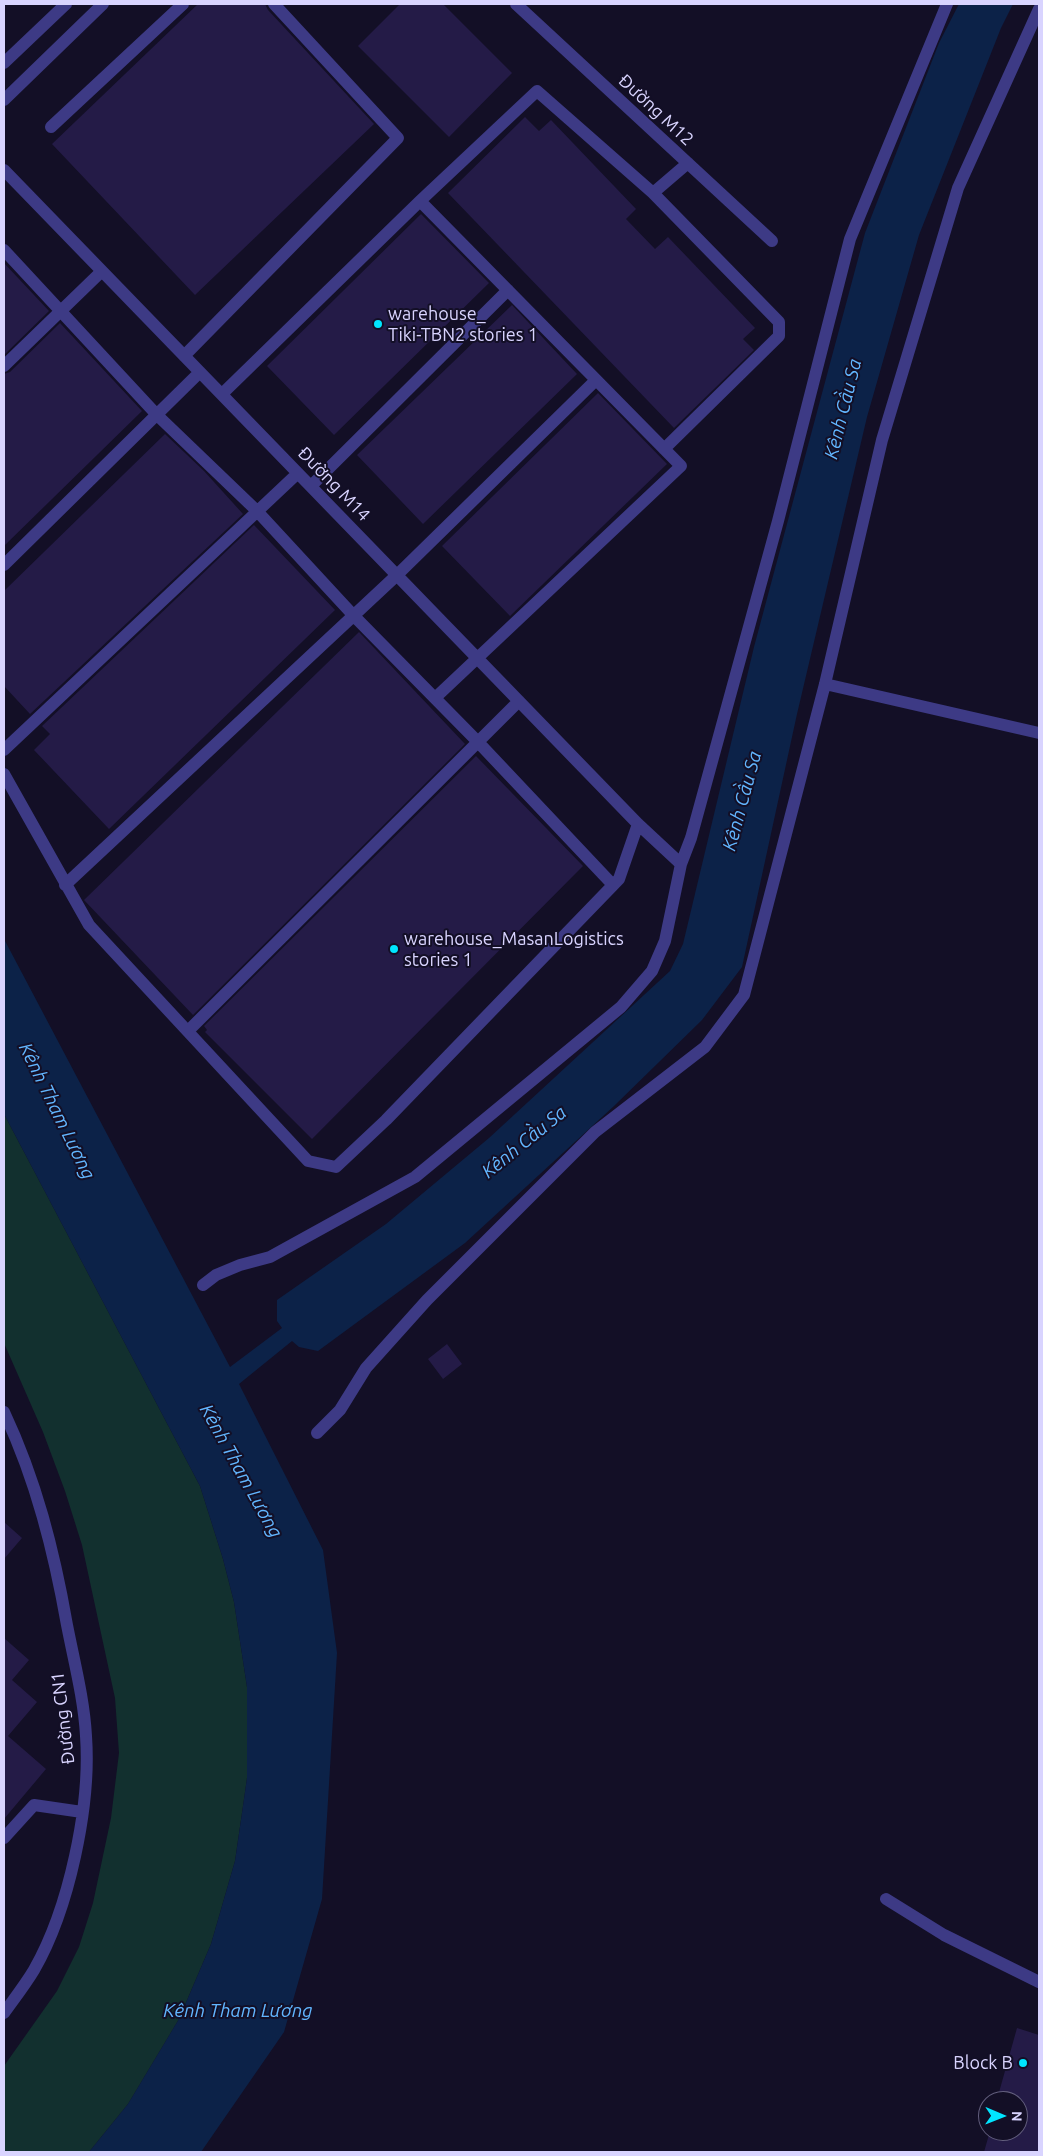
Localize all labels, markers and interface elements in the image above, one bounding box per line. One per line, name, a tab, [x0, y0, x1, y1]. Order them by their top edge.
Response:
street label: Đường M12	[614, 70, 698, 150]
place label: warehouse_ Tiki-TBN2 stories 1	[388, 303, 538, 346]
marker: warehouse_ Tiki-TBN2 stories 1	[372, 318, 384, 330]
water label: Kênh Cầu Sa	[820, 357, 866, 461]
street label: Đường M14	[293, 442, 375, 526]
water label: Kênh Cầu Sa	[718, 749, 766, 853]
place label: warehouse_MasanLogistics stories 1	[404, 928, 624, 971]
marker: warehouse_MasanLogistics stories 1	[388, 943, 400, 955]
water label: Kênh Tham Lương	[14, 1039, 100, 1183]
water label: Kênh Cầu Sa	[477, 1101, 571, 1183]
water label: Kênh Tham Lương	[195, 1400, 287, 1542]
street label: Đường CN1	[47, 1671, 79, 1765]
water label: Kênh Tham Lương	[163, 2000, 313, 2022]
place label: Block B	[953, 2052, 1013, 2074]
marker: Block B	[1017, 2057, 1029, 2069]
north arrow	[978, 2091, 1028, 2141]
text: N	[1009, 2111, 1025, 2122]

